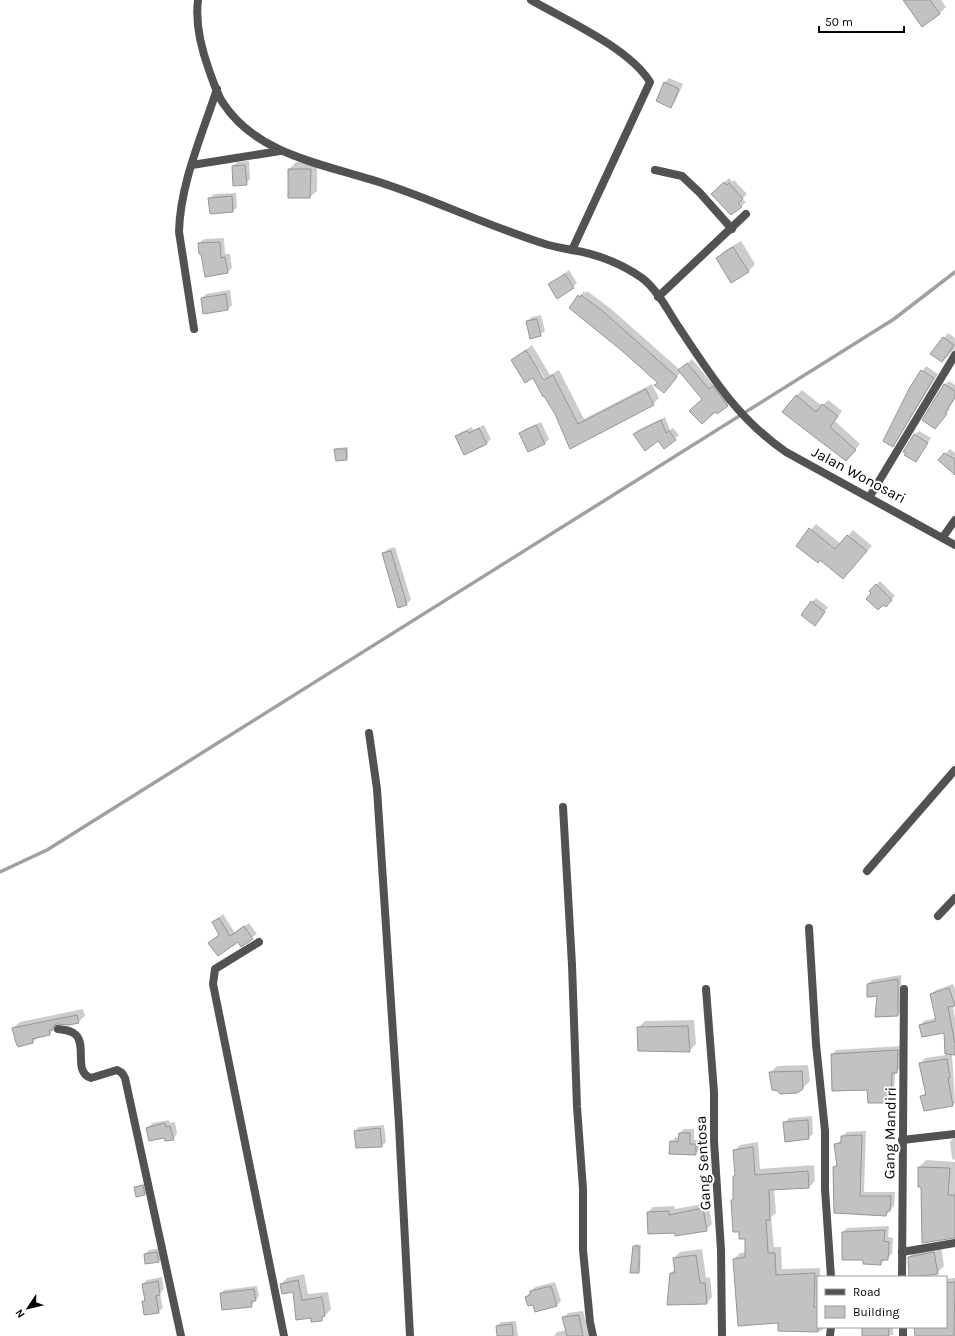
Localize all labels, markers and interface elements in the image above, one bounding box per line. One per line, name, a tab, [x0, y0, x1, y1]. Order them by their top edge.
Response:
scale bar	[819, 8, 904, 34]
text: 50 m	[825, 15, 853, 29]
street label: Jalan Wonosari	[809, 443, 909, 507]
street label: Gang Mandiri	[880, 1087, 900, 1179]
street label: Gang Sentosa	[692, 1115, 714, 1211]
legend	[817, 1276, 947, 1328]
text: Road	[853, 1285, 881, 1299]
north arrow	[8, 1288, 48, 1328]
text: Building	[853, 1305, 900, 1319]
text: N	[13, 1306, 28, 1320]

